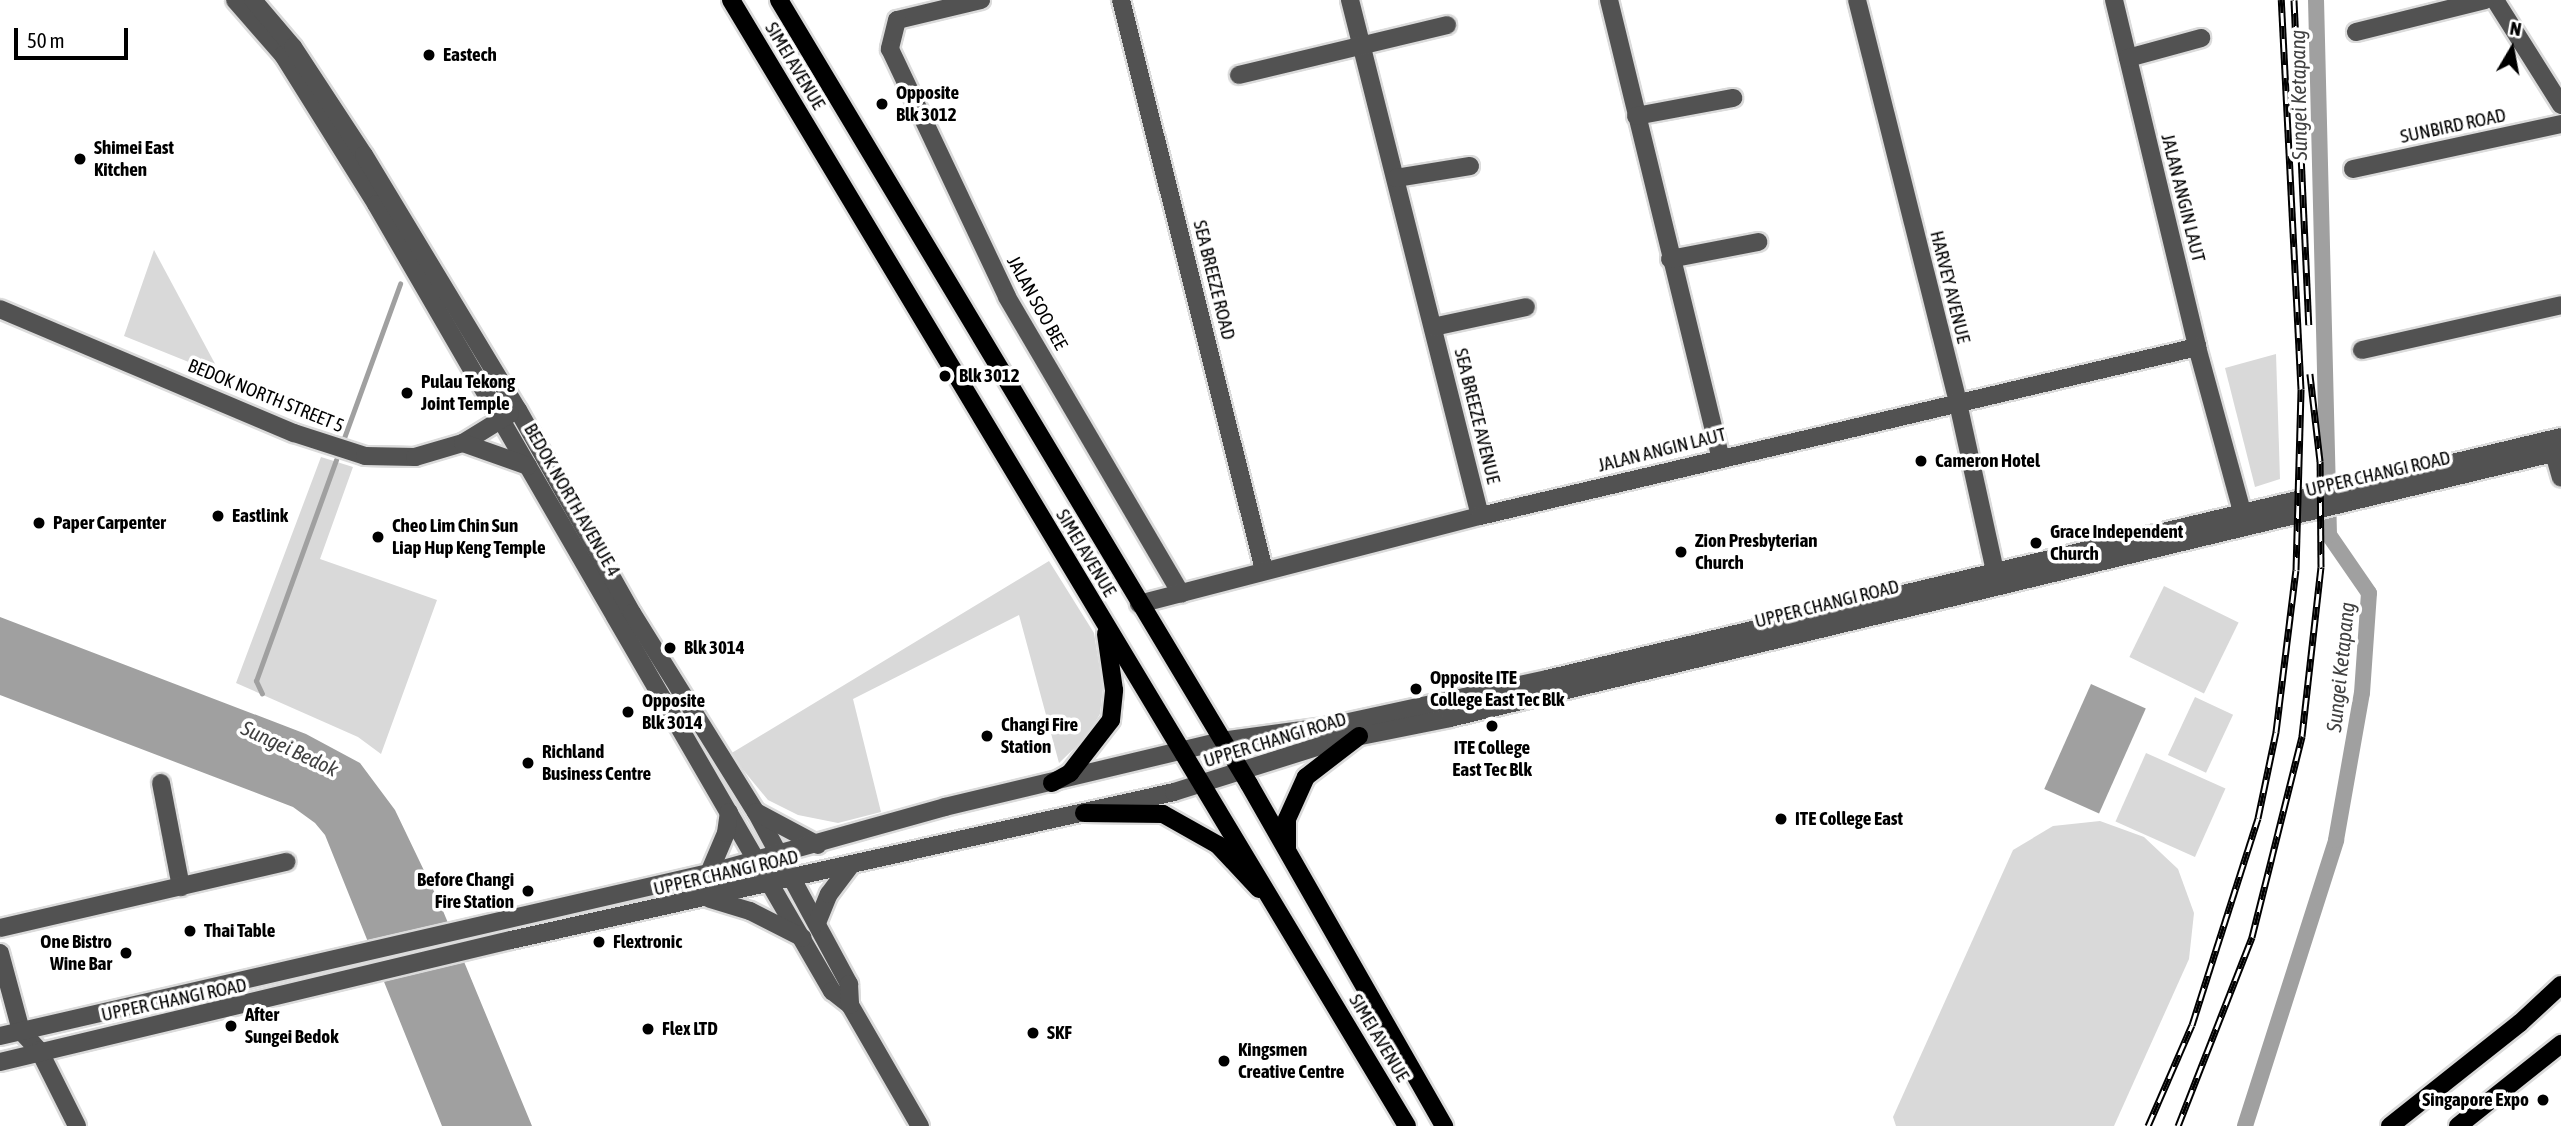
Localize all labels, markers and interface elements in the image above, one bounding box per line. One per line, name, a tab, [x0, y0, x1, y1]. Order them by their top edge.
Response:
scale bar	[18, 14, 131, 58]
north arrow	[2477, 14, 2547, 84]
text: N	[2508, 17, 2523, 40]
street label: SIMEI AVENUE	[760, 18, 830, 114]
text: 50 m	[27, 28, 65, 52]
water label: Sungei Ketapang	[2284, 29, 2312, 161]
place label: Eastech	[443, 44, 497, 66]
marker: Eastech	[421, 47, 437, 63]
place label: Opposite Blk 3012	[896, 82, 959, 126]
marker: Opposite Blk 3012	[874, 96, 890, 112]
street label: SUNBIRD ROAD	[2398, 104, 2508, 148]
street label: JALAN ANGIN LAUT	[2156, 132, 2210, 264]
place label: Shimei East Kitchen	[94, 137, 174, 181]
marker: Shimei East Kitchen	[72, 151, 88, 167]
street label: SEA BREEZE ROAD	[1188, 218, 1240, 342]
street label: HARVEY AVENUE	[1925, 228, 1975, 346]
street label: JALAN SOO BEE	[1002, 252, 1072, 354]
street label: SEA BREEZE AVENUE	[1449, 346, 1505, 486]
street label: BEDOK NORTH STREET 5	[185, 354, 347, 438]
place label: Blk 3012	[959, 365, 1020, 387]
marker: Blk 3012	[937, 368, 953, 384]
place label: Pulau Tekong Joint Temple	[421, 371, 515, 415]
marker: Pulau Tekong Joint Temple	[399, 385, 415, 401]
street label: BEDOK NORTH AVENUE 4	[519, 419, 625, 581]
street label: JALAN ANGIN LAUT	[1596, 423, 1728, 477]
street label: UPPER CHANGI ROAD	[2303, 446, 2453, 502]
place label: Cameron Hotel	[1935, 450, 2040, 472]
marker: Cameron Hotel	[1913, 453, 1929, 469]
place label: Eastlink	[232, 505, 288, 527]
street label: SIMEI AVENUE	[1051, 505, 1121, 601]
marker: Eastlink	[210, 508, 226, 524]
place label: Paper Carpenter	[53, 512, 166, 534]
marker: Paper Carpenter	[31, 515, 47, 531]
place label: Cheo Lim Chin Sun Liap Hup Keng Temple	[392, 515, 546, 559]
place label: Grace Independent Church	[2050, 521, 2183, 565]
marker: Cheo Lim Chin Sun Liap Hup Keng Temple	[370, 529, 386, 545]
place label: Zion Presbyterian Church	[1695, 530, 1817, 574]
marker: Grace Independent Church	[2028, 535, 2044, 551]
marker: Zion Presbyterian Church	[1673, 544, 1689, 560]
street label: UPPER CHANGI ROAD	[1752, 575, 1902, 633]
water label: Sungei Ketapang	[2321, 601, 2359, 733]
place label: Blk 3014	[684, 637, 745, 659]
marker: Blk 3014	[662, 640, 678, 656]
place label: Opposite ITE College East Tec Blk	[1430, 667, 1564, 711]
marker: Opposite ITE College East Tec Blk	[1408, 681, 1424, 697]
place label: Opposite Blk 3014	[642, 690, 705, 734]
marker: Opposite Blk 3014	[620, 704, 636, 720]
street label: UPPER CHANGI ROAD	[1201, 707, 1349, 773]
place label: Changi Fire Station	[1001, 714, 1078, 758]
water label: Sungei Bedok	[238, 715, 342, 781]
marker: ITE College East Tec Blk	[1484, 718, 1500, 734]
marker: Changi Fire Station	[979, 728, 995, 744]
place label: ITE College East Tec Blk	[1452, 737, 1532, 781]
place label: Richland Business Centre	[542, 741, 651, 785]
marker: Richland Business Centre	[520, 755, 536, 771]
place label: ITE College East	[1795, 808, 1903, 830]
marker: ITE College East	[1773, 811, 1789, 827]
street label: UPPER CHANGI ROAD	[651, 845, 801, 901]
place label: Before Changi Fire Station	[417, 869, 514, 913]
marker: Before Changi Fire Station	[520, 883, 536, 899]
place label: Thai Table	[204, 920, 275, 942]
marker: Thai Table	[182, 923, 198, 939]
place label: One Bistro Wine Bar	[40, 931, 112, 975]
place label: Flextronic	[613, 931, 682, 953]
marker: Flextronic	[591, 934, 607, 950]
marker: One Bistro Wine Bar	[118, 945, 134, 961]
street label: UPPER CHANGI ROAD	[99, 973, 249, 1027]
street label: SIMEI AVENUE	[1344, 990, 1414, 1086]
place label: After Sungei Bedok	[245, 1004, 339, 1048]
marker: After Sungei Bedok	[223, 1018, 239, 1034]
place label: Flex LTD	[662, 1018, 718, 1040]
marker: Flex LTD	[640, 1021, 656, 1037]
place label: SKF	[1047, 1022, 1072, 1044]
marker: SKF	[1025, 1025, 1041, 1041]
place label: Kingsmen Creative Centre	[1238, 1039, 1344, 1083]
marker: Kingsmen Creative Centre	[1216, 1053, 1232, 1069]
place label: Singapore Expo	[2422, 1089, 2529, 1111]
marker: Singapore Expo	[2535, 1092, 2551, 1108]

